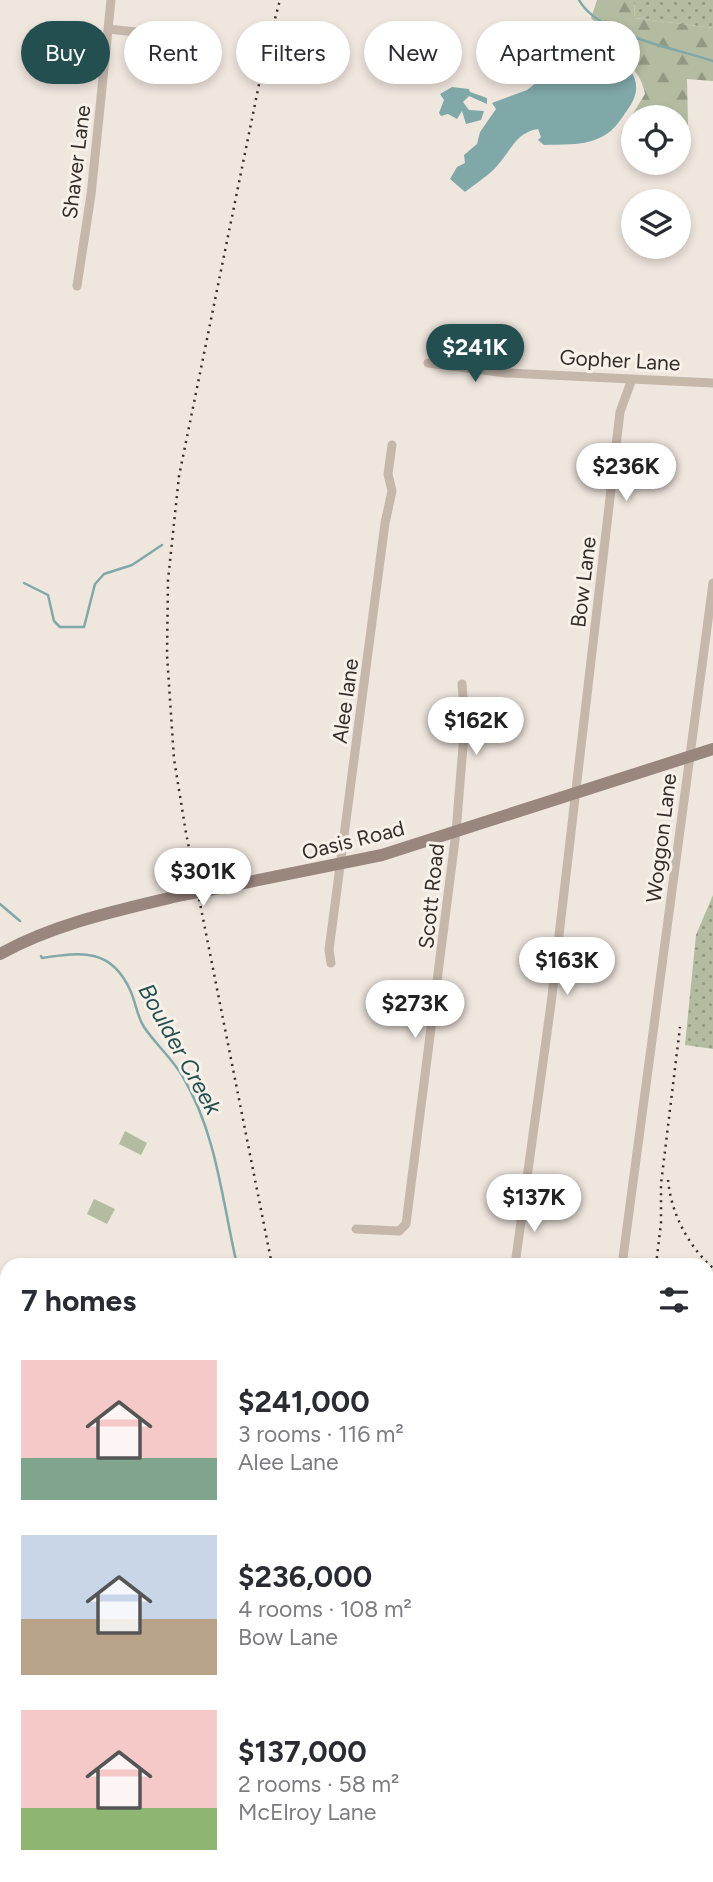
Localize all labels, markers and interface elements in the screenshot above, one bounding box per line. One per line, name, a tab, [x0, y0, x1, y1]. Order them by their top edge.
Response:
chip: Buy	[21, 21, 110, 84]
chip: Rent	[124, 21, 222, 84]
chip: Filters	[236, 21, 350, 84]
chip: New	[364, 21, 462, 84]
chip: Apartment	[476, 21, 640, 84]
street label: Shaver Lane	[57, 104, 95, 220]
map controls	[621, 105, 691, 259]
button: locate	[621, 105, 691, 175]
button: layers	[621, 189, 691, 259]
pin: $241K	[426, 324, 524, 384]
text: $241K	[442, 333, 508, 361]
street label: Gopher Lane	[559, 344, 681, 376]
pin: $236K	[577, 444, 675, 503]
text: $236K	[592, 452, 660, 480]
street label: Bow Lane	[565, 535, 601, 629]
street label: Alee lane	[327, 657, 363, 745]
pin: $162K	[427, 698, 525, 757]
text: $162K	[444, 706, 508, 734]
street label: Woggon Lane	[641, 772, 681, 904]
street label: Oasis Road	[299, 815, 407, 865]
street label: Scott Road	[413, 842, 449, 950]
pin: $301K	[154, 848, 252, 908]
text: $301K	[170, 857, 236, 885]
pin: $163K	[518, 937, 616, 997]
text: $163K	[535, 946, 599, 974]
water label: Boulder Creek	[132, 979, 228, 1120]
pin: $273K	[366, 981, 464, 1040]
text: $273K	[382, 989, 448, 1017]
pin: $137K	[485, 1174, 583, 1234]
text: $137K	[502, 1183, 566, 1211]
icon: filters	[655, 1281, 693, 1319]
text: 7 homes	[21, 1282, 136, 1319]
text: $241,000	[238, 1383, 370, 1420]
icon: home	[77, 1388, 161, 1472]
text: 3 rooms · 116 m²	[238, 1420, 404, 1448]
text: Alee Lane	[238, 1448, 339, 1476]
text: $236,000	[238, 1558, 372, 1595]
icon: home	[77, 1563, 161, 1647]
text: 4 rooms · 108 m²	[238, 1595, 412, 1623]
text: Bow Lane	[238, 1623, 338, 1651]
text: $137,000	[238, 1733, 367, 1770]
icon: home	[77, 1738, 161, 1822]
text: 2 rooms · 58 m²	[238, 1770, 399, 1798]
text: McElroy Lane	[238, 1798, 376, 1826]

